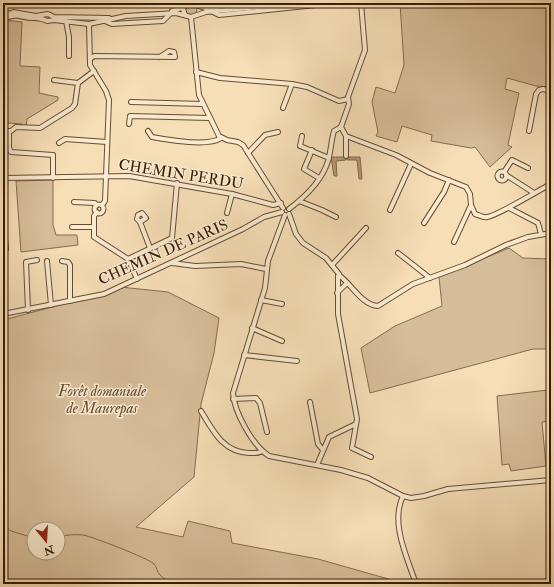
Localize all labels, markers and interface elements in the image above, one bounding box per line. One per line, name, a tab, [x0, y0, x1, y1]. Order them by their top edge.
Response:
street label: CHEMIN PERDU	[117, 155, 245, 194]
street label: CHEMIN DE PARIS	[95, 215, 231, 290]
park label: Forêt domaniale de Maurepas	[57, 382, 147, 418]
north arrow	[26, 521, 66, 561]
text: N	[41, 542, 57, 558]

